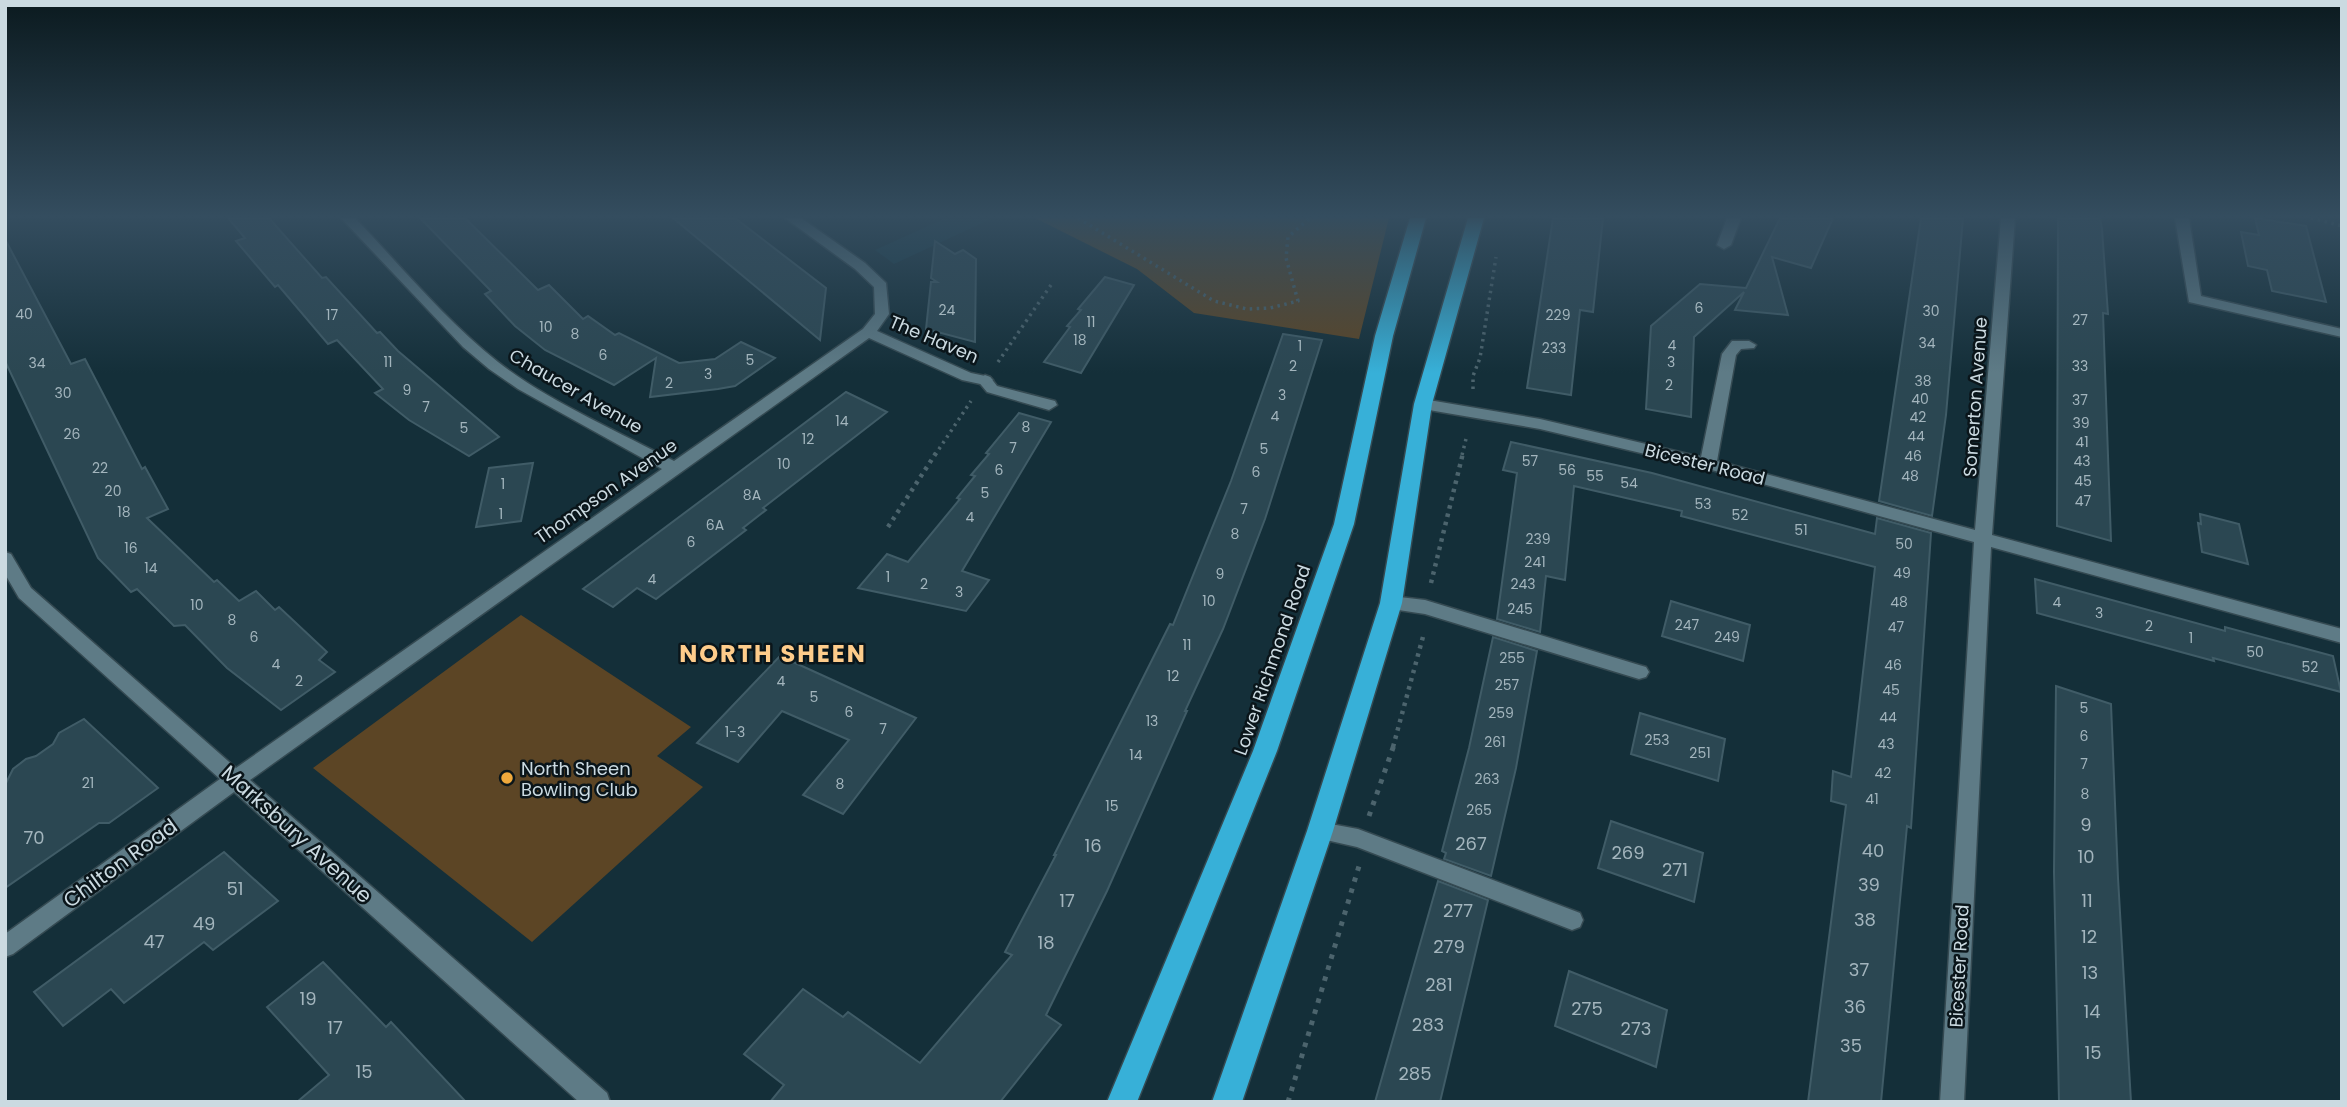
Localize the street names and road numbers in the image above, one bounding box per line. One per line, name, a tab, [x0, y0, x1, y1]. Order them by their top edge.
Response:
street label: The Haven	[886, 309, 982, 369]
street label: Somerton Avenue	[1957, 316, 1993, 478]
street label: Chaucer Avenue	[505, 343, 647, 439]
street label: Thompson Avenue	[530, 432, 682, 550]
street label: Bicester Road	[1642, 437, 1768, 491]
street label: Lower Richmond Road	[1228, 561, 1316, 759]
street label: Marksbury Avenue	[215, 758, 379, 910]
street label: Chilton Road	[57, 812, 183, 914]
street label: Bicester Road	[1943, 904, 1975, 1028]

